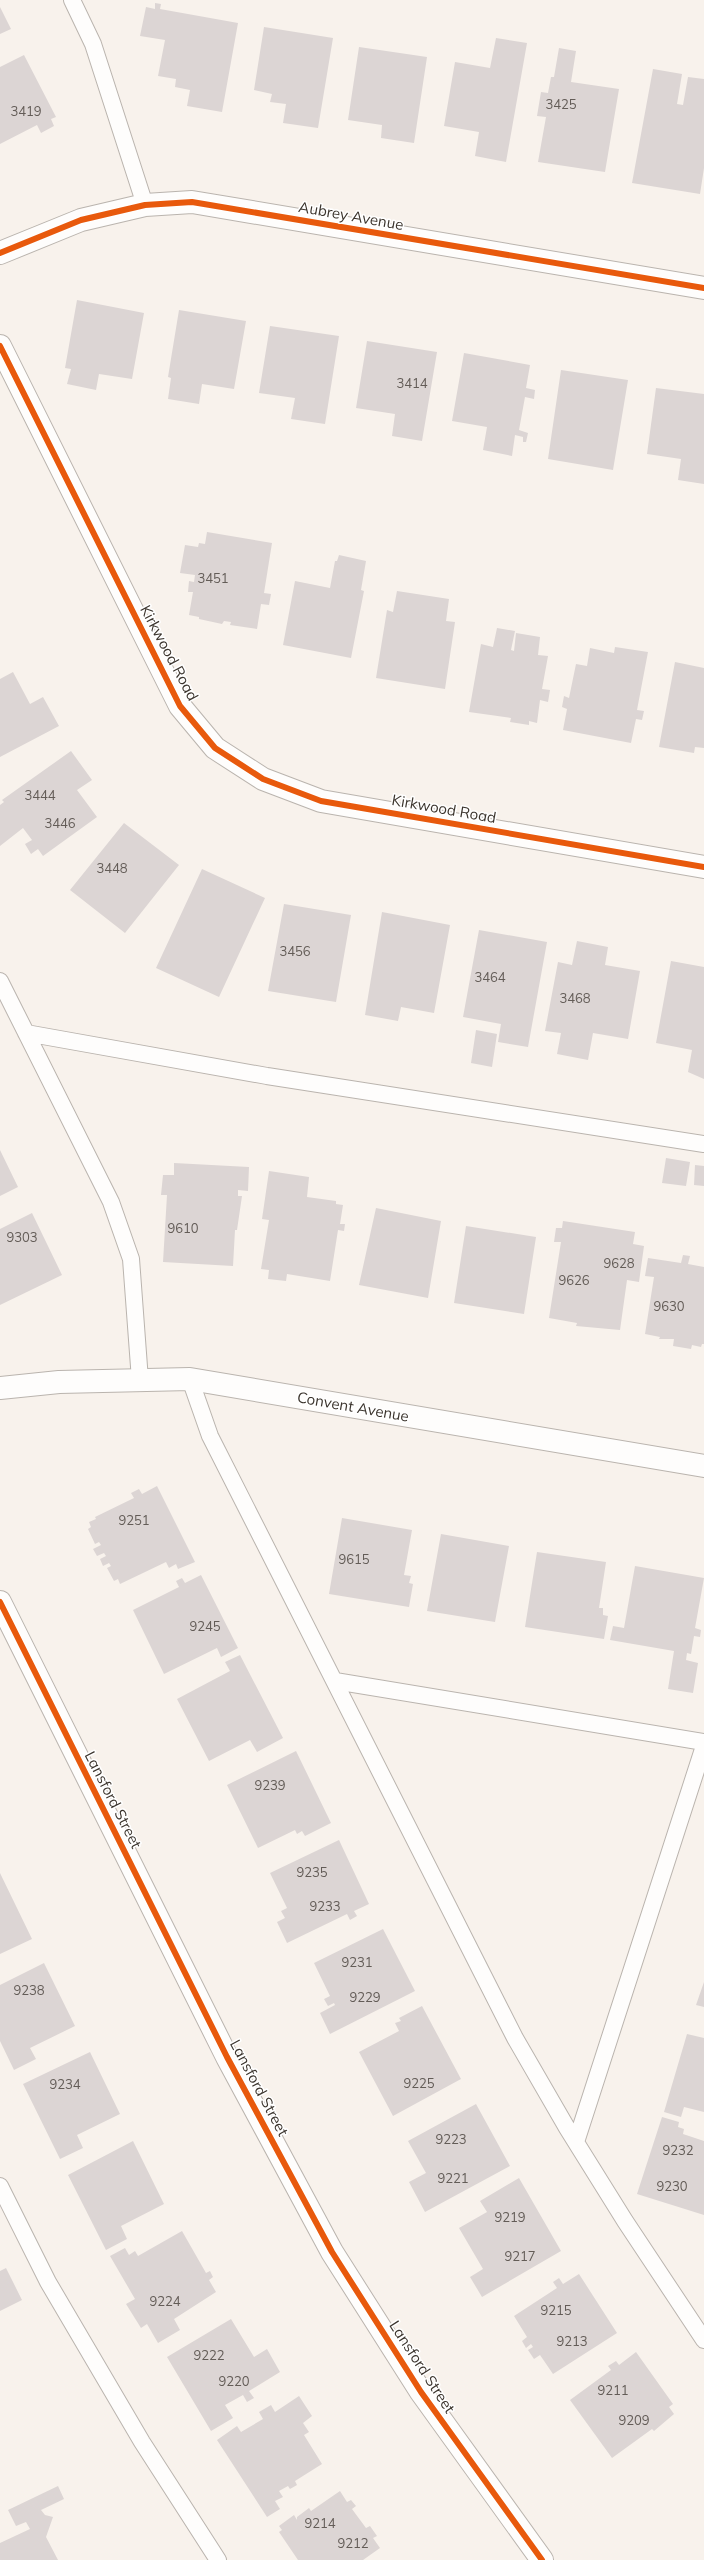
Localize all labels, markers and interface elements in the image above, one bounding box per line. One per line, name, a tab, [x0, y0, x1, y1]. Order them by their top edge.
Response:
house number: 3425	[545, 96, 577, 112]
house number: 3419	[10, 103, 42, 119]
street label: Aubrey Avenue	[297, 197, 405, 234]
house number: 3414	[396, 375, 428, 391]
house number: 3451	[197, 570, 229, 586]
street label: Kirkwood Road	[136, 602, 203, 704]
house number: 3444	[24, 787, 56, 803]
street label: Kirkwood Road	[390, 790, 498, 827]
house number: 3446	[44, 815, 76, 831]
house number: 3448	[96, 860, 128, 876]
house number: 3456	[279, 943, 311, 959]
house number: 3464	[474, 969, 506, 985]
house number: 3468	[559, 990, 591, 1006]
house number: 9610	[167, 1220, 199, 1236]
house number: 9303	[6, 1229, 38, 1245]
house number: 9628	[603, 1255, 635, 1271]
house number: 9626	[558, 1272, 590, 1288]
house number: 9630	[653, 1298, 685, 1314]
street label: Convent Avenue	[296, 1387, 410, 1426]
house number: 9251	[118, 1512, 150, 1528]
house number: 9615	[338, 1551, 370, 1567]
house number: 9245	[189, 1618, 221, 1634]
street label: Lansford Street	[81, 1748, 146, 1852]
house number: 9239	[254, 1777, 286, 1793]
house number: 9235	[296, 1864, 328, 1880]
house number: 9233	[309, 1898, 341, 1914]
house number: 9231	[341, 1954, 373, 1970]
house number: 9238	[13, 1982, 45, 1998]
house number: 9229	[349, 1989, 381, 2005]
street label: Lansford Street	[226, 2036, 293, 2139]
house number: 9225	[403, 2075, 435, 2091]
house number: 9234	[49, 2076, 81, 2092]
house number: 9223	[435, 2131, 467, 2147]
house number: 9232	[662, 2142, 694, 2158]
house number: 9221	[437, 2170, 469, 2186]
house number: 9230	[656, 2178, 688, 2194]
house number: 9219	[494, 2209, 526, 2225]
house number: 9217	[504, 2248, 536, 2264]
house number: 9224	[149, 2293, 181, 2309]
house number: 9215	[540, 2302, 572, 2318]
street label: Lansford Street	[385, 2317, 459, 2417]
house number: 9213	[556, 2333, 588, 2349]
house number: 9222	[193, 2347, 225, 2363]
house number: 9220	[218, 2373, 250, 2389]
house number: 9211	[597, 2382, 629, 2398]
house number: 9209	[618, 2412, 650, 2428]
house number: 9214	[304, 2515, 336, 2531]
house number: 9212	[337, 2535, 369, 2551]

